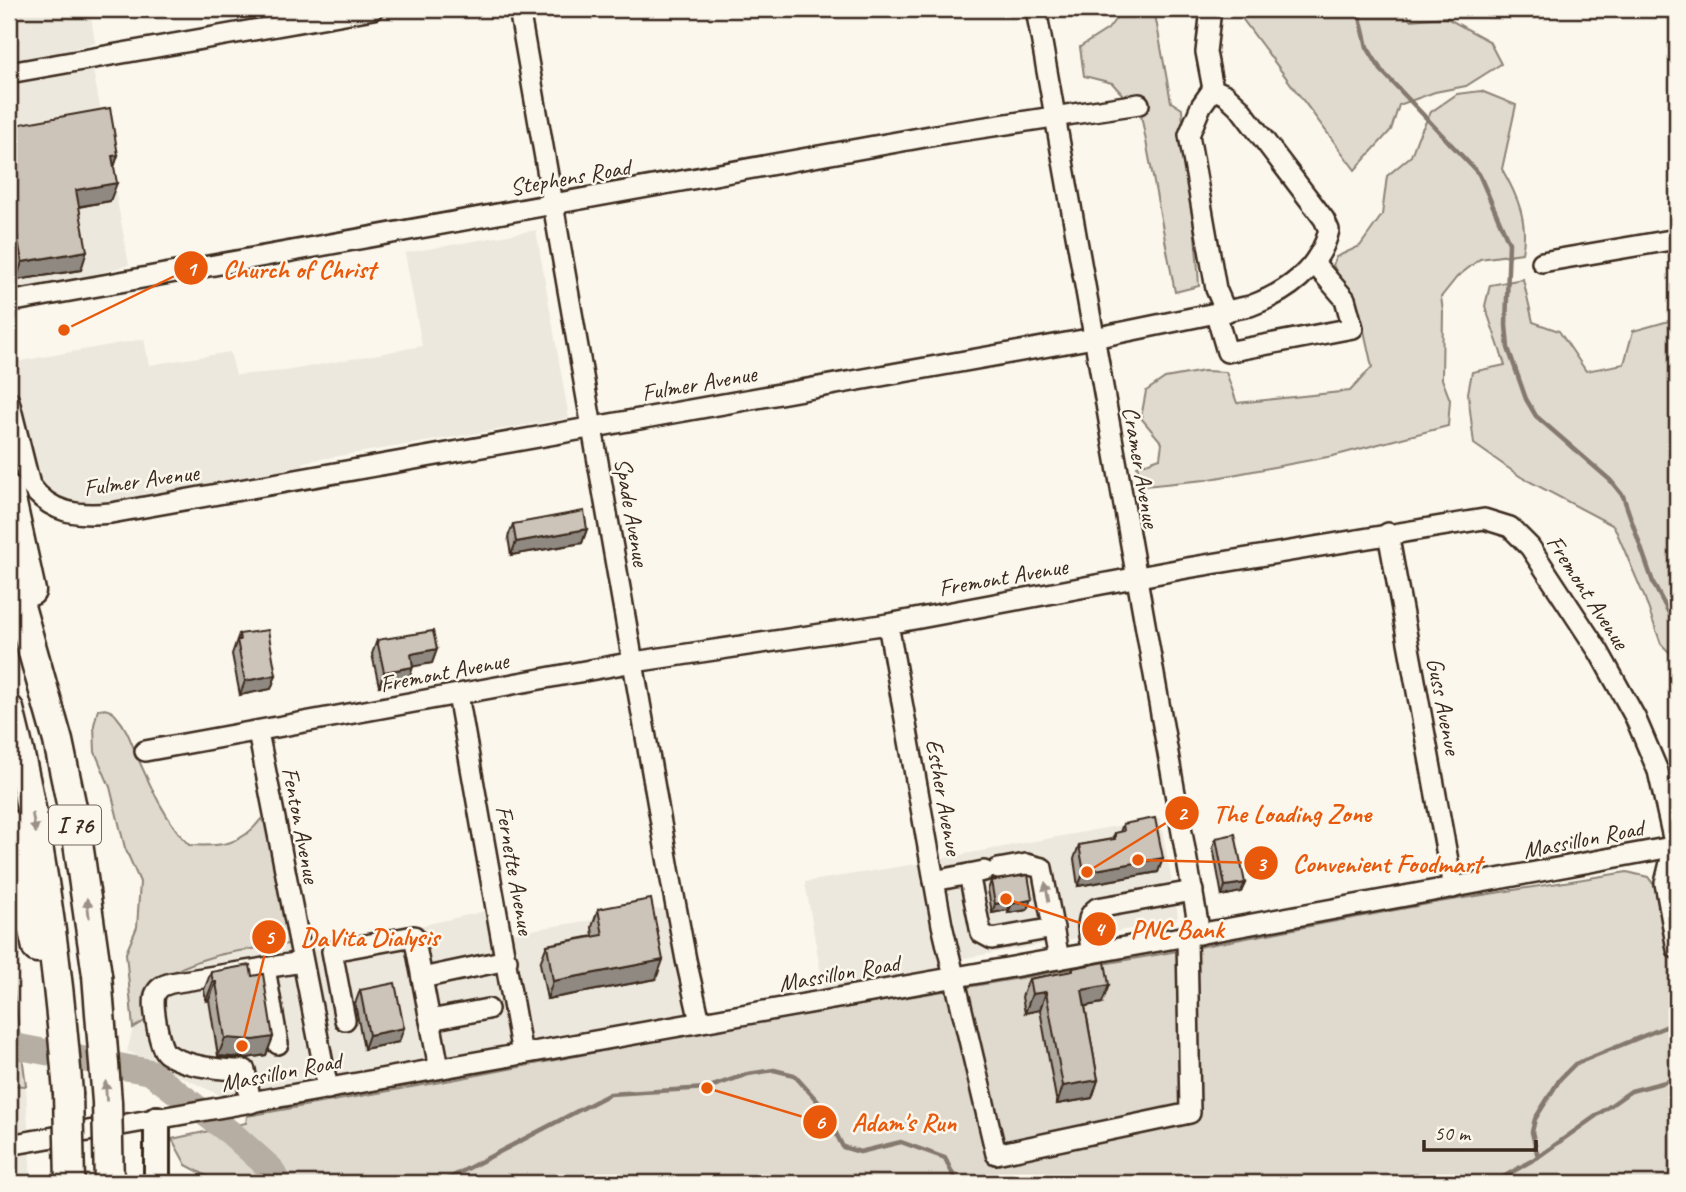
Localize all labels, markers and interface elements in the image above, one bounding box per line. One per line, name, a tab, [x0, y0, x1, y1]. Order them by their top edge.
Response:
street label: Stephens Road	[508, 151, 636, 202]
callout: Church of Christ	[173, 245, 389, 292]
text: Church of Christ	[223, 253, 380, 286]
text: 1	[186, 256, 198, 282]
street label: Fulmer Avenue	[639, 358, 761, 408]
street label: Cramer Avenue	[1116, 404, 1167, 532]
street label: Spade Avenue	[608, 456, 657, 571]
street label: Fulmer Avenue	[82, 457, 203, 503]
street label: Fremont Avenue	[1540, 529, 1637, 657]
street label: Fremont Avenue	[936, 551, 1072, 603]
street label: Fremont Avenue	[377, 644, 513, 699]
street label: Guss Avenue	[1420, 655, 1468, 759]
street label: Esther Avenue	[919, 737, 969, 859]
street label: Fenton Avenue	[275, 765, 327, 888]
callout: The Loading Zone	[1164, 790, 1384, 837]
text: The Loading Zone	[1213, 797, 1373, 830]
text: 2	[1177, 800, 1189, 826]
street label: Fernette Avenue	[489, 803, 541, 939]
road number: I 76	[49, 806, 101, 845]
one-way arrow	[29, 812, 40, 834]
street label: Massillon Road	[1520, 812, 1649, 865]
callout: Convenient Foodmart	[1243, 840, 1495, 887]
text: Convenient Foodmart	[1293, 847, 1486, 880]
text: 3	[1256, 851, 1268, 877]
one-way arrow	[1041, 881, 1052, 903]
one-way arrow	[83, 897, 94, 919]
callout: PNC Bank	[1082, 906, 1238, 953]
callout: DaVita Dialysis	[251, 913, 453, 960]
text: PNC Bank	[1130, 913, 1226, 946]
text: 4	[1094, 916, 1106, 942]
text: DaVita Dialysis	[301, 921, 442, 954]
text: 5	[264, 924, 275, 950]
street label: Massillon Road	[776, 947, 905, 998]
street label: Massillon Road	[218, 1045, 347, 1098]
one-way arrow	[101, 1079, 112, 1101]
callout: Adam's Run	[803, 1098, 971, 1145]
text: Adam's Run	[852, 1106, 957, 1139]
scale bar	[1424, 1108, 1536, 1152]
text: 6	[815, 1109, 827, 1135]
text: 50 m	[1434, 1120, 1472, 1146]

